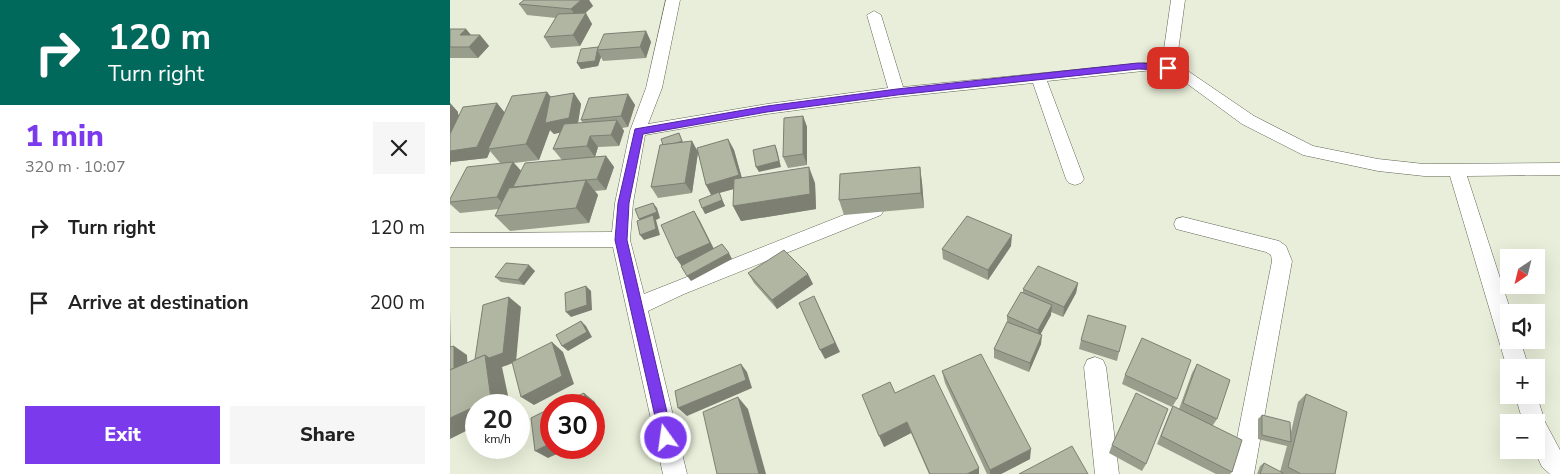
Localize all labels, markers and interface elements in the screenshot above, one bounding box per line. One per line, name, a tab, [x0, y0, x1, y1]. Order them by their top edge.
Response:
text: 120 m	[108, 14, 211, 61]
icon: right	[25, 20, 90, 85]
pin	[1147, 47, 1189, 89]
icon: arrive	[1154, 54, 1182, 82]
text: Turn right	[108, 59, 204, 89]
text: 1 min	[25, 116, 104, 157]
button: close	[373, 122, 425, 174]
text: 320 m · 10:07	[25, 156, 126, 178]
icon: right	[25, 214, 53, 242]
text: Turn right	[68, 215, 155, 241]
text: 120 m	[370, 215, 425, 241]
north arrow	[1500, 249, 1545, 294]
map controls	[1500, 249, 1545, 459]
icon: arrive	[25, 289, 53, 317]
text: Arrive at destination	[68, 290, 249, 316]
text: 200 m	[370, 290, 425, 316]
button: sound	[1500, 304, 1545, 349]
button: +	[1500, 359, 1545, 404]
speed limit sign: 30	[540, 394, 605, 459]
text: 20	[482, 403, 513, 437]
button: Exit	[25, 406, 220, 464]
button: Share	[230, 406, 425, 464]
position arrow	[639, 411, 691, 463]
button: −	[1500, 414, 1545, 459]
text: km/h	[484, 431, 511, 447]

